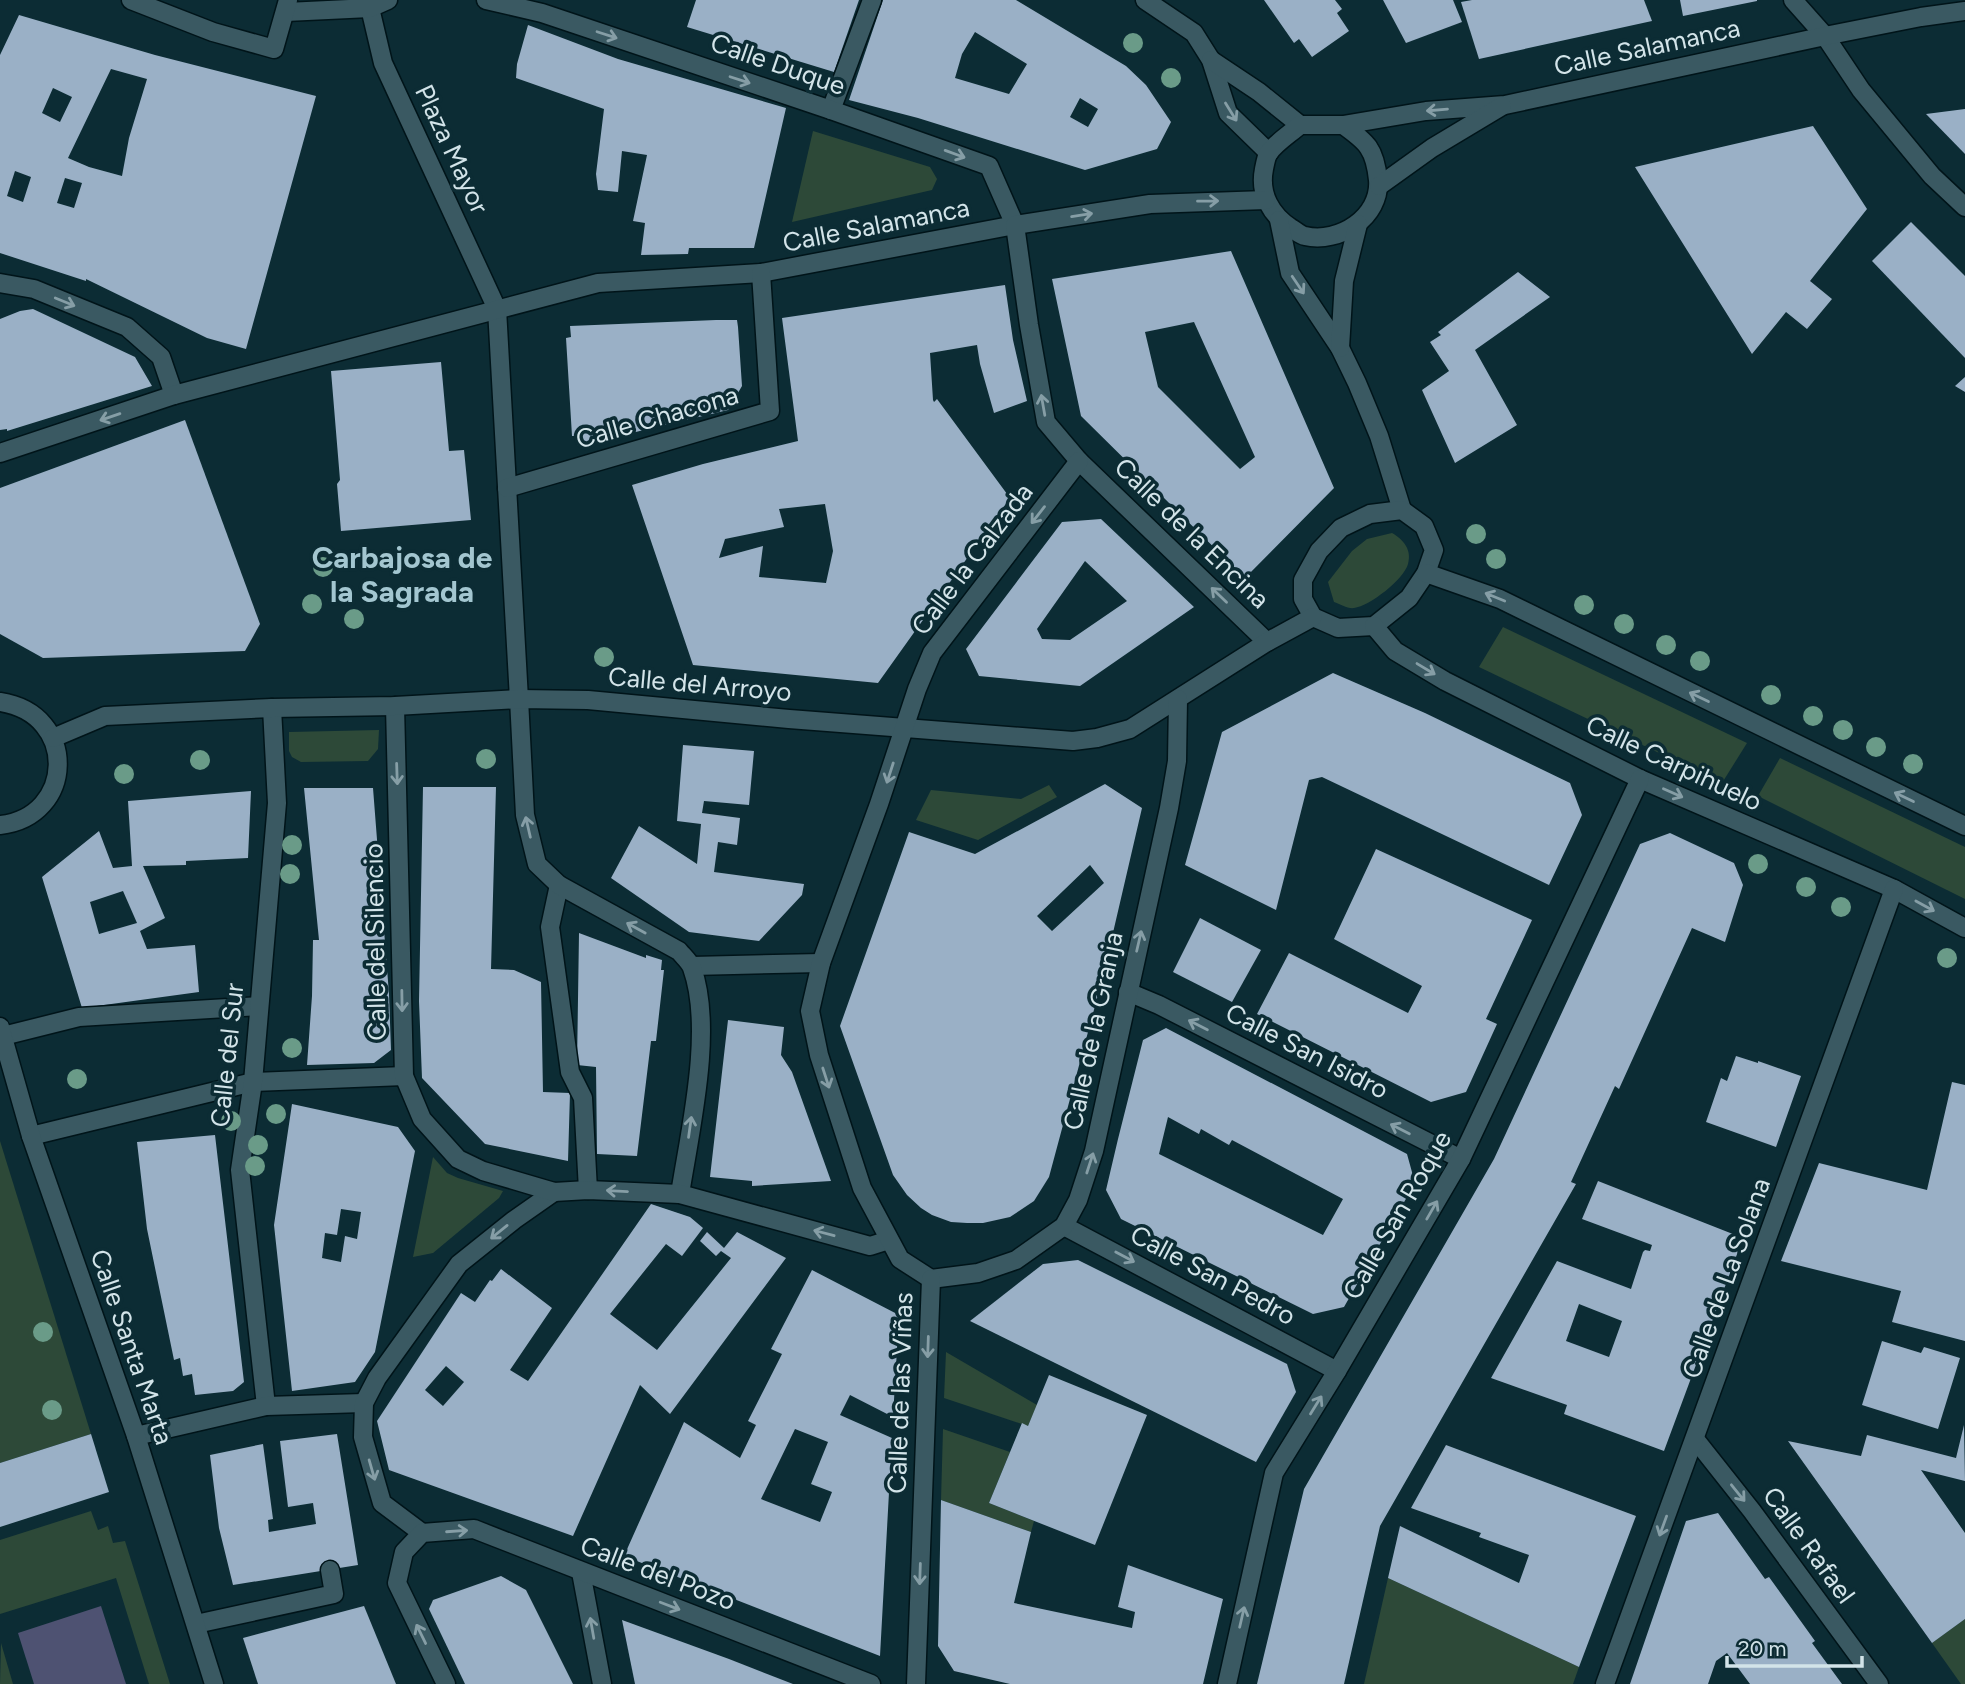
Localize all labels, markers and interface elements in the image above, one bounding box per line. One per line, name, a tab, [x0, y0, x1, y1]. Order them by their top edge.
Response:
street label: Calle Salamanca	[1551, 12, 1743, 82]
street label: Calle Duque	[707, 26, 849, 102]
one-way arrow	[595, 30, 617, 42]
one-way arrow	[729, 74, 751, 87]
street label: Plaza Mayor	[408, 79, 496, 219]
one-way arrow	[1224, 102, 1238, 122]
one-way arrow	[1426, 104, 1449, 117]
one-way arrow	[944, 149, 966, 161]
street label: Calle Salamanca	[780, 191, 972, 259]
one-way arrow	[1196, 194, 1219, 208]
one-way arrow	[1070, 208, 1093, 221]
one-way arrow	[1291, 275, 1305, 294]
one-way arrow	[54, 296, 76, 309]
street label: Calle Chacona	[572, 379, 742, 455]
one-way arrow	[1036, 394, 1049, 417]
one-way arrow	[99, 412, 121, 424]
street label: Calle de la Encina	[1108, 451, 1276, 615]
street label: Calle la Calzada	[905, 477, 1039, 641]
one-way arrow	[1030, 505, 1045, 524]
district label: Carbajosa de la Sagrada	[312, 539, 493, 610]
one-way arrow	[1210, 586, 1227, 603]
one-way arrow	[1484, 590, 1506, 603]
street label: Calle del Arroyo	[607, 660, 793, 708]
one-way arrow	[1415, 663, 1435, 677]
one-way arrow	[1689, 689, 1710, 703]
street label: Calle Carpihuelo	[1581, 708, 1767, 818]
one-way arrow	[390, 762, 403, 785]
one-way arrow	[883, 762, 896, 784]
one-way arrow	[1661, 787, 1683, 800]
one-way arrow	[1894, 789, 1915, 803]
one-way arrow	[521, 816, 534, 839]
street label: Calle del Silencio	[357, 843, 393, 1041]
one-way arrow	[1914, 900, 1935, 913]
one-way arrow	[626, 921, 646, 935]
street label: Calle de la Granja	[1056, 929, 1130, 1133]
one-way arrow	[1133, 930, 1146, 953]
street label: Calle del Sur	[204, 981, 251, 1129]
one-way arrow	[396, 990, 409, 1013]
street label: Calle San Isidro	[1220, 996, 1394, 1106]
one-way arrow	[1188, 1017, 1209, 1031]
one-way arrow	[821, 1066, 833, 1088]
one-way arrow	[684, 1116, 697, 1139]
one-way arrow	[1390, 1121, 1411, 1135]
street label: Calle San Roque	[1336, 1125, 1458, 1305]
one-way arrow	[1085, 1152, 1097, 1174]
street label: Calle de La Solana	[1675, 1173, 1777, 1383]
one-way arrow	[606, 1185, 629, 1198]
one-way arrow	[1425, 1200, 1439, 1220]
street label: Calle San Pedro	[1125, 1218, 1301, 1332]
one-way arrow	[490, 1224, 508, 1240]
one-way arrow	[813, 1226, 835, 1239]
street label: Calle Santa Marta	[84, 1245, 180, 1449]
one-way arrow	[1114, 1251, 1135, 1265]
street label: Calle de las Viñas	[880, 1292, 920, 1494]
one-way arrow	[922, 1335, 935, 1358]
one-way arrow	[1309, 1396, 1323, 1416]
one-way arrow	[367, 1459, 380, 1481]
street label: Calle Rafael	[1756, 1480, 1862, 1610]
one-way arrow	[1730, 1483, 1746, 1501]
one-way arrow	[1656, 1515, 1668, 1537]
one-way arrow	[445, 1524, 468, 1537]
street label: Calle del Pozo	[576, 1529, 740, 1617]
one-way arrow	[914, 1562, 927, 1585]
one-way arrow	[659, 1600, 681, 1613]
one-way arrow	[1235, 1606, 1249, 1629]
one-way arrow	[585, 1617, 598, 1640]
one-way arrow	[414, 1624, 428, 1645]
scale bar	[1727, 1624, 1862, 1668]
text: 20 m	[1738, 1636, 1786, 1661]

